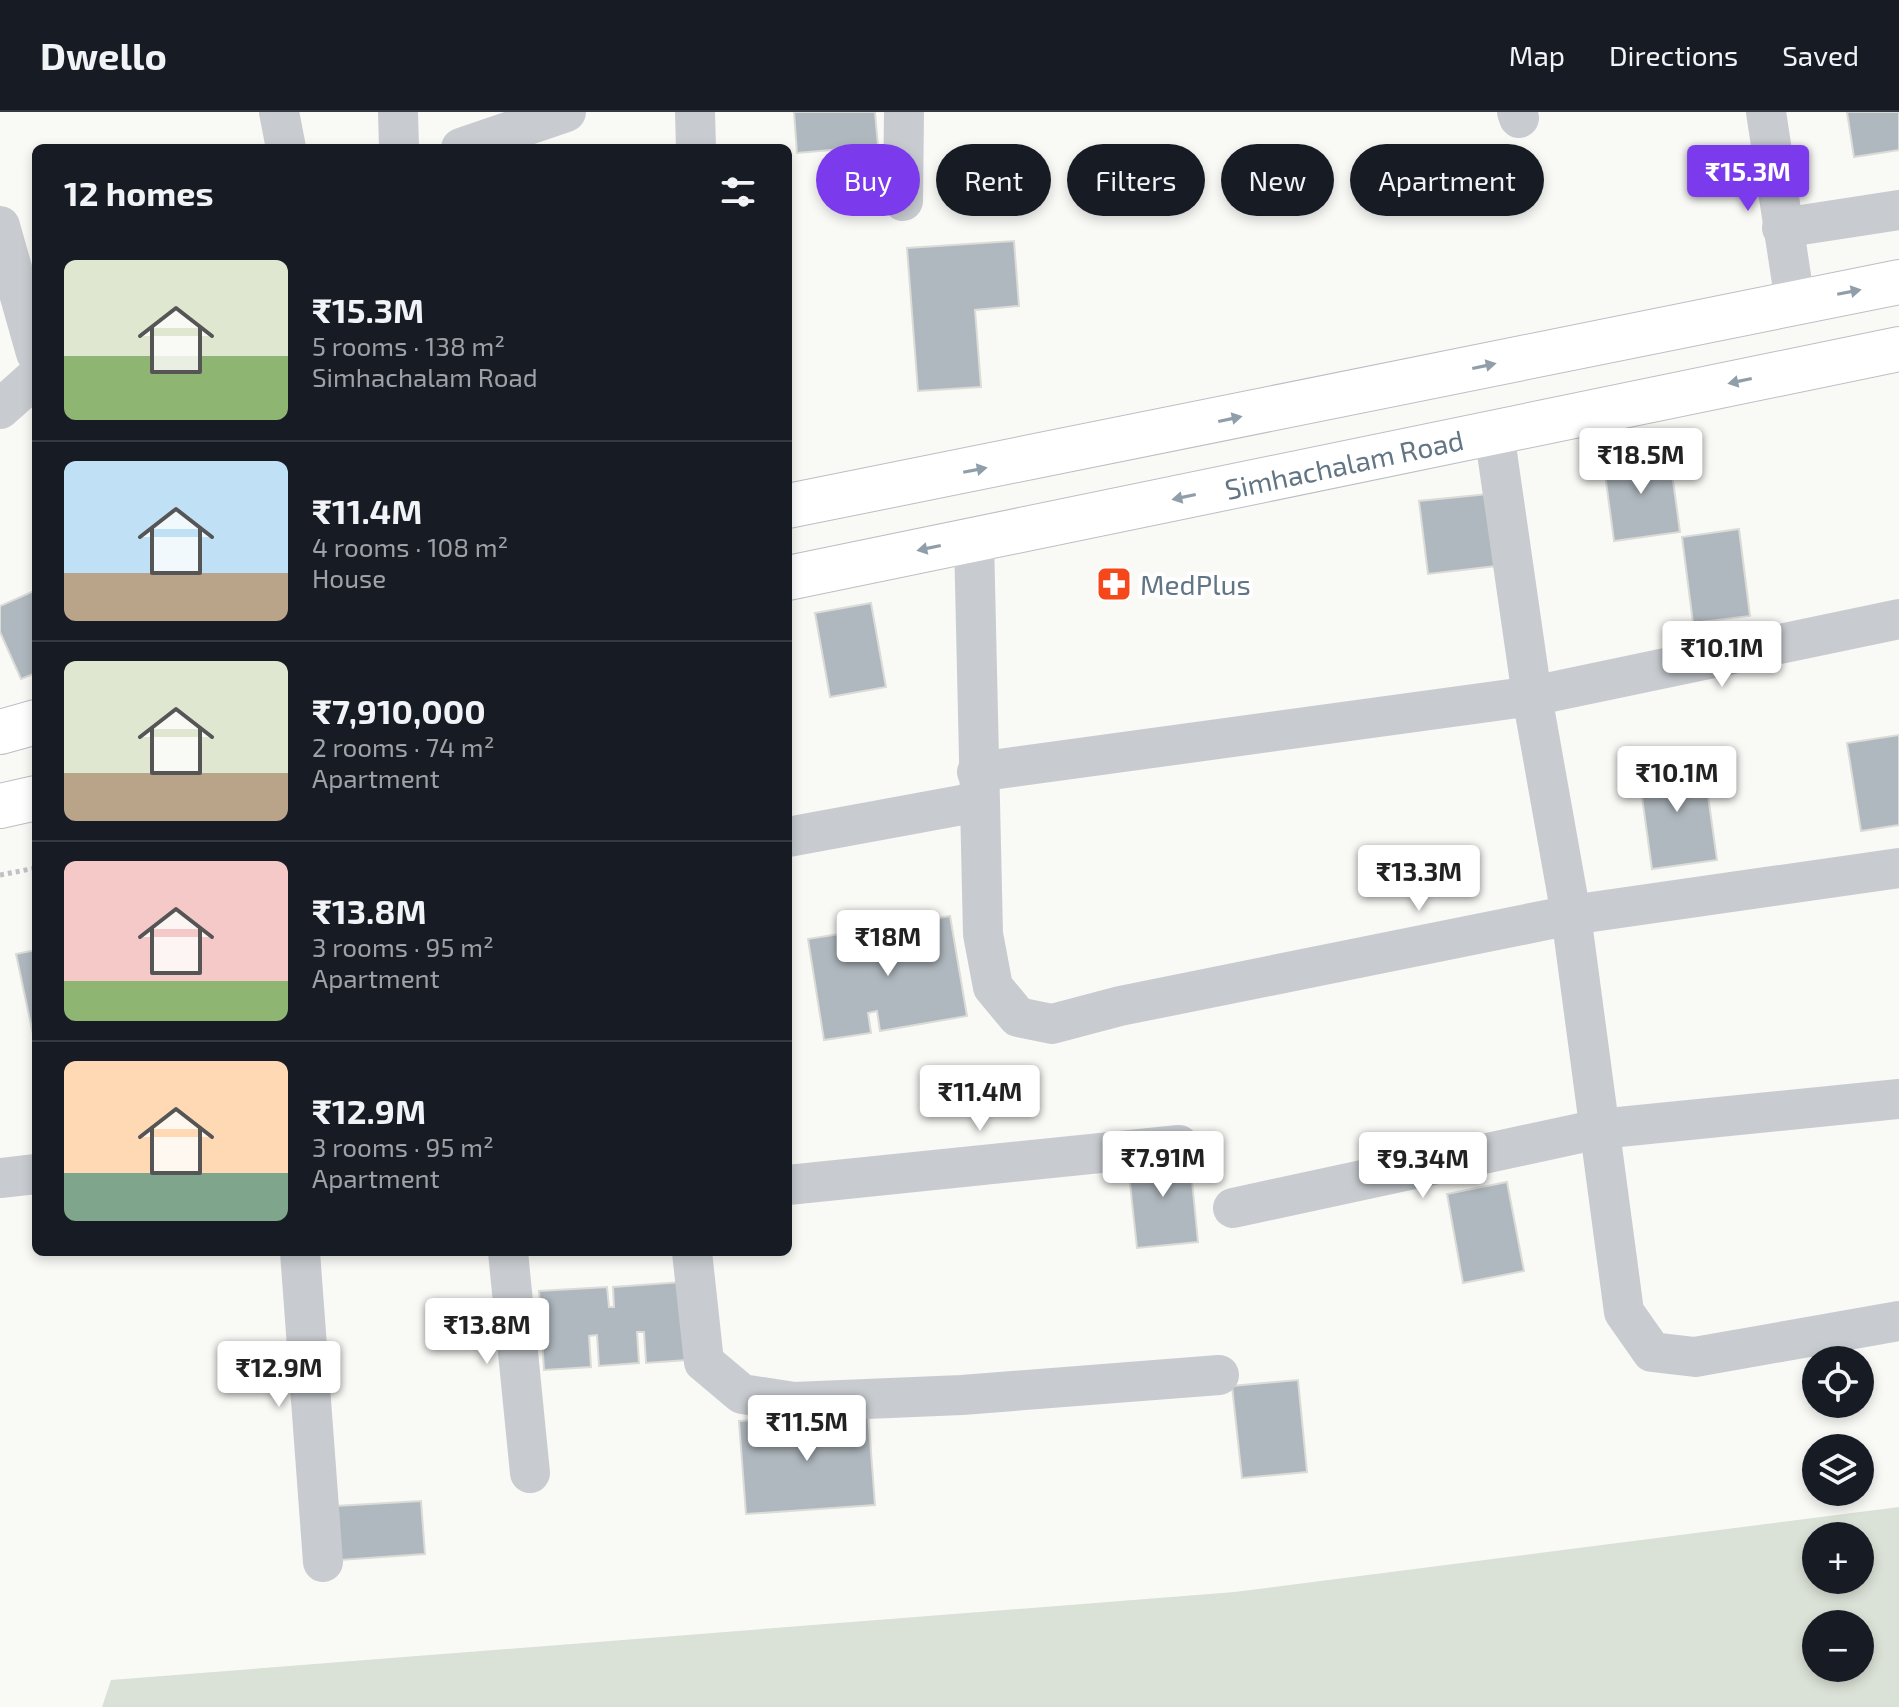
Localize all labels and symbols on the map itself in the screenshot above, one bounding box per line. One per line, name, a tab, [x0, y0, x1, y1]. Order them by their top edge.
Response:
pin: ₹15.3M	[1683, 145, 1813, 213]
one-way arrow	[1836, 285, 1861, 297]
one-way arrow	[1472, 359, 1497, 372]
one-way arrow	[1727, 375, 1752, 387]
one-way arrow	[1217, 412, 1242, 425]
street label: Simhachalam Road	[1222, 422, 1466, 506]
pin: ₹18.5M	[1576, 428, 1706, 496]
one-way arrow	[962, 463, 987, 475]
one-way arrow	[1172, 491, 1197, 504]
one-way arrow	[917, 542, 942, 555]
pharmacy icon: MedPlus	[1095, 565, 1133, 603]
place label: MedPlus	[1140, 567, 1251, 601]
pin: ₹10.1M	[1657, 621, 1787, 689]
pin: ₹10.1M	[1612, 746, 1742, 814]
pin: ₹13.3M	[1354, 845, 1484, 913]
pin: ₹18M	[841, 910, 935, 978]
pin: ₹11.4M	[915, 1065, 1045, 1133]
pin: ₹7.91M	[1098, 1131, 1228, 1199]
pin: ₹9.34M	[1358, 1132, 1488, 1200]
pin: ₹13.8M	[422, 1298, 552, 1366]
pin: ₹12.9M	[214, 1341, 344, 1409]
pin: ₹11.5M	[742, 1395, 872, 1463]

